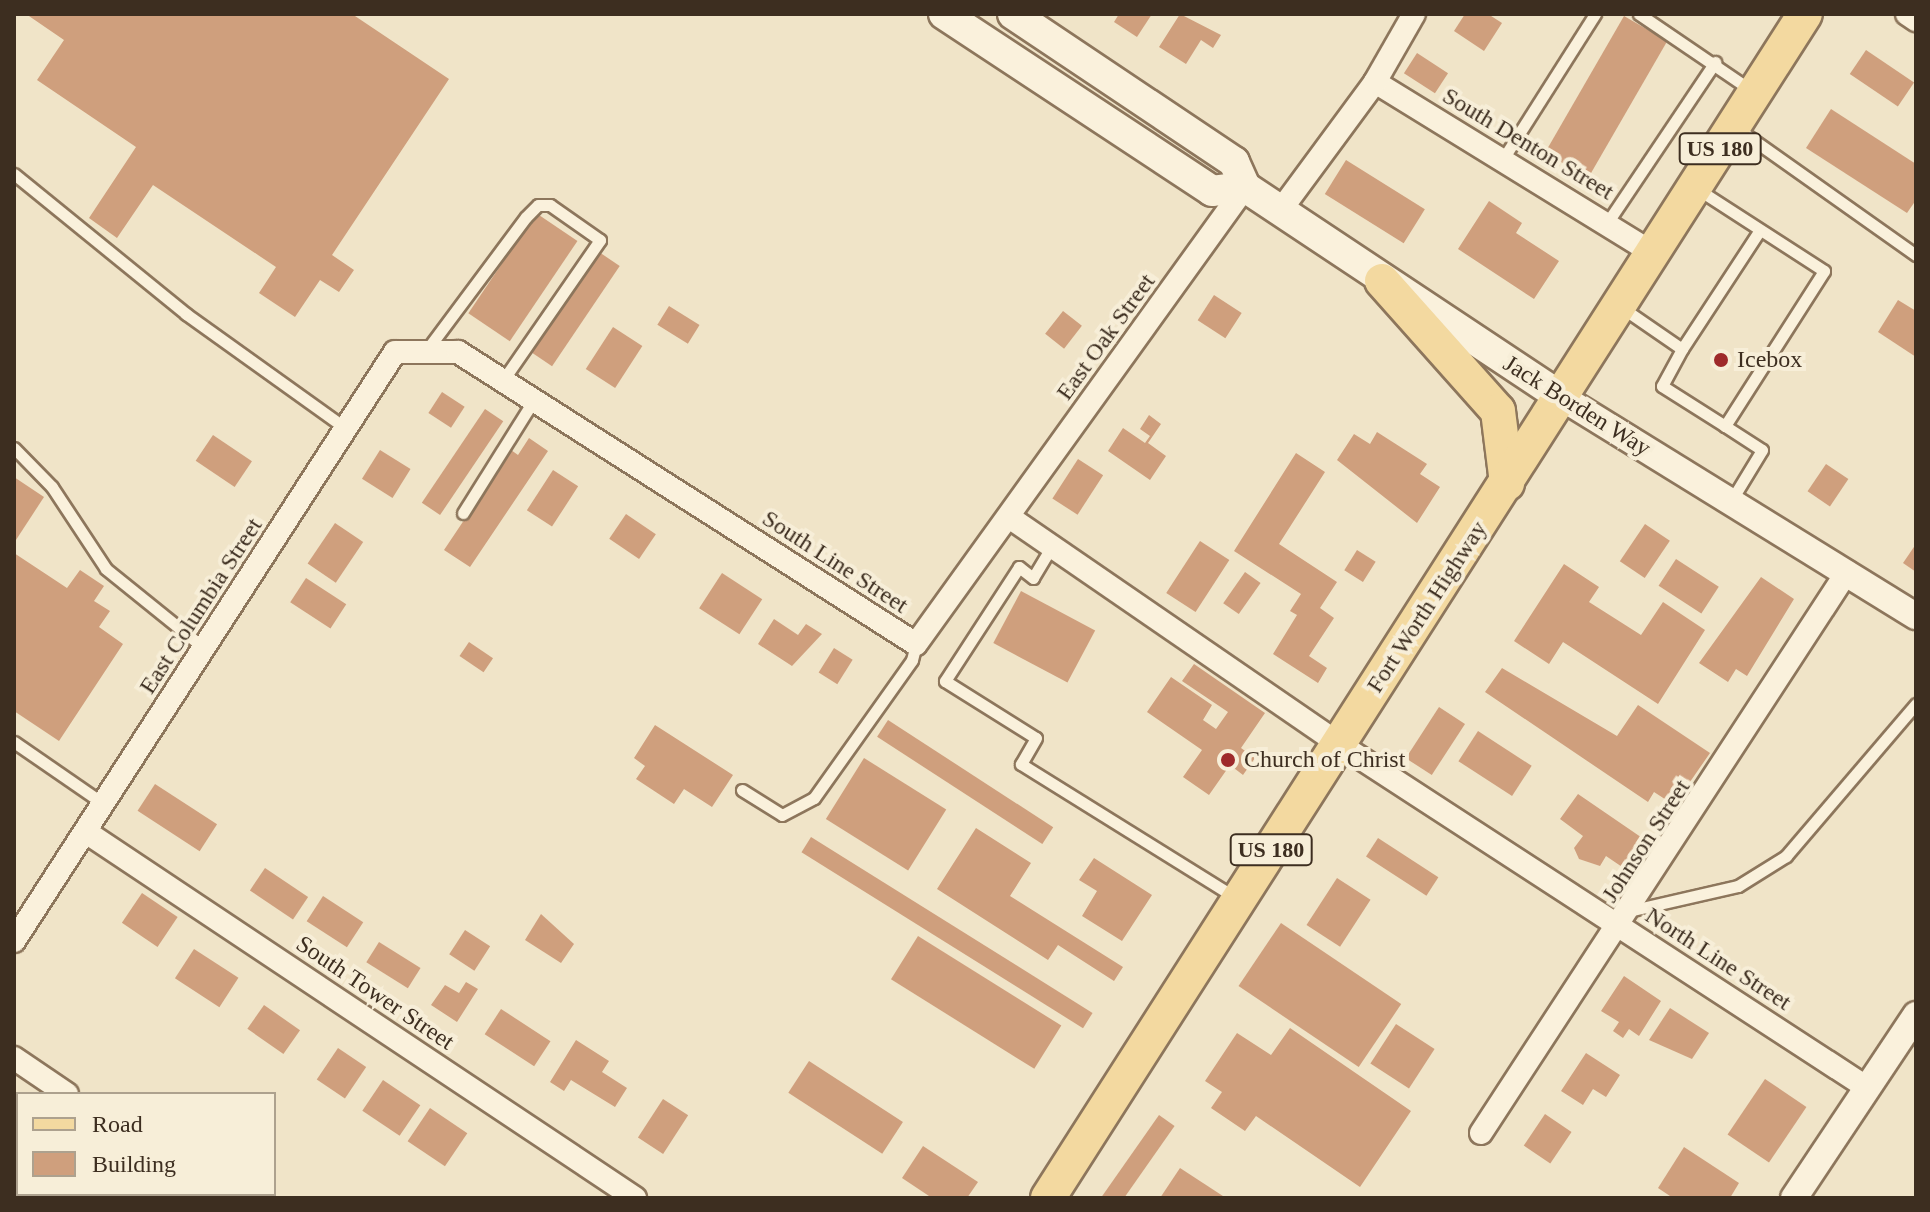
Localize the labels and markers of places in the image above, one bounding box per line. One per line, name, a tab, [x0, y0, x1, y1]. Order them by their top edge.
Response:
place label: Icebox	[1737, 346, 1802, 374]
marker: Icebox	[1712, 351, 1730, 369]
place label: Church of Christ	[1244, 746, 1405, 774]
marker: Church of Christ	[1219, 751, 1237, 769]

